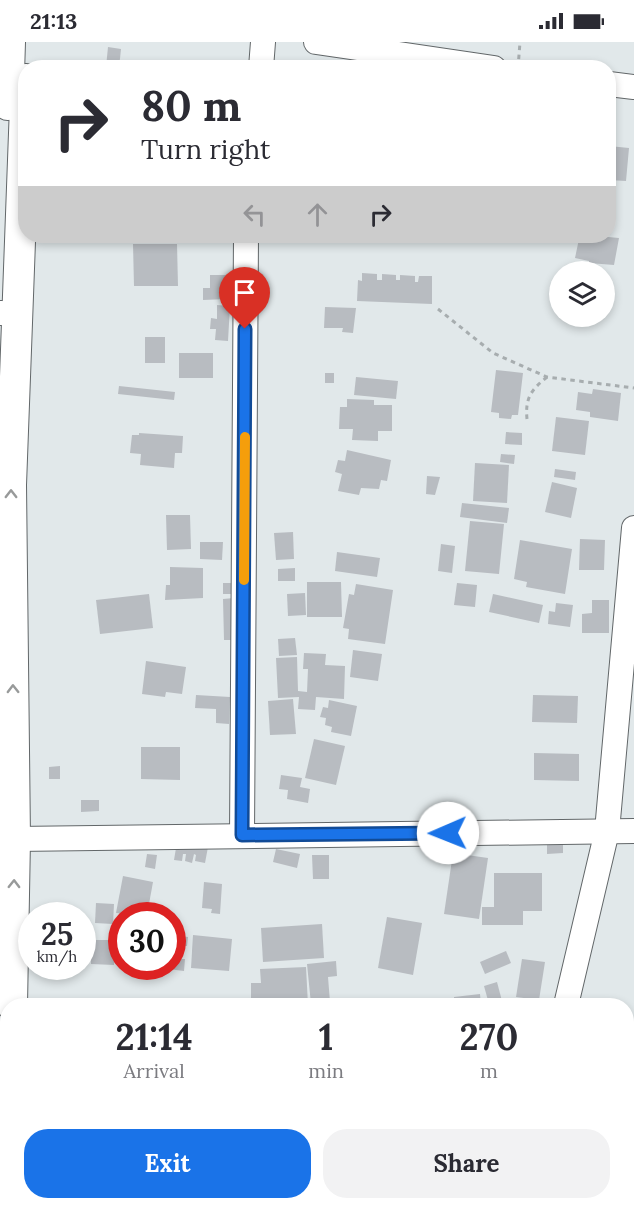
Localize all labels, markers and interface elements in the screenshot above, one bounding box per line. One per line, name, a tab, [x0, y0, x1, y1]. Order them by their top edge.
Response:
text: 21:13	[30, 7, 77, 35]
text: 80 m	[141, 79, 241, 133]
icon: right	[42, 84, 120, 162]
text: Turn right	[141, 132, 270, 166]
icon: left	[238, 198, 271, 231]
icon: ahead	[301, 198, 334, 231]
icon: right	[364, 198, 397, 231]
map controls	[549, 261, 615, 327]
button: layers	[549, 261, 615, 327]
pin	[219, 267, 270, 329]
icon: arrive	[228, 276, 261, 309]
one-way arrow	[5, 489, 17, 498]
one-way arrow	[7, 684, 19, 693]
position arrow	[416, 801, 480, 865]
one-way arrow	[8, 879, 20, 888]
speed limit sign: 30	[108, 902, 186, 980]
text: 25	[41, 915, 73, 953]
text: km/h	[37, 947, 77, 966]
text: 21:14	[116, 1014, 193, 1060]
text: 1	[319, 1014, 333, 1060]
text: 270	[459, 1014, 518, 1060]
text: Arrival	[124, 1058, 185, 1083]
text: min	[308, 1058, 344, 1083]
text: m	[480, 1058, 498, 1083]
button: Exit	[24, 1129, 311, 1198]
button: Share	[323, 1129, 610, 1198]

